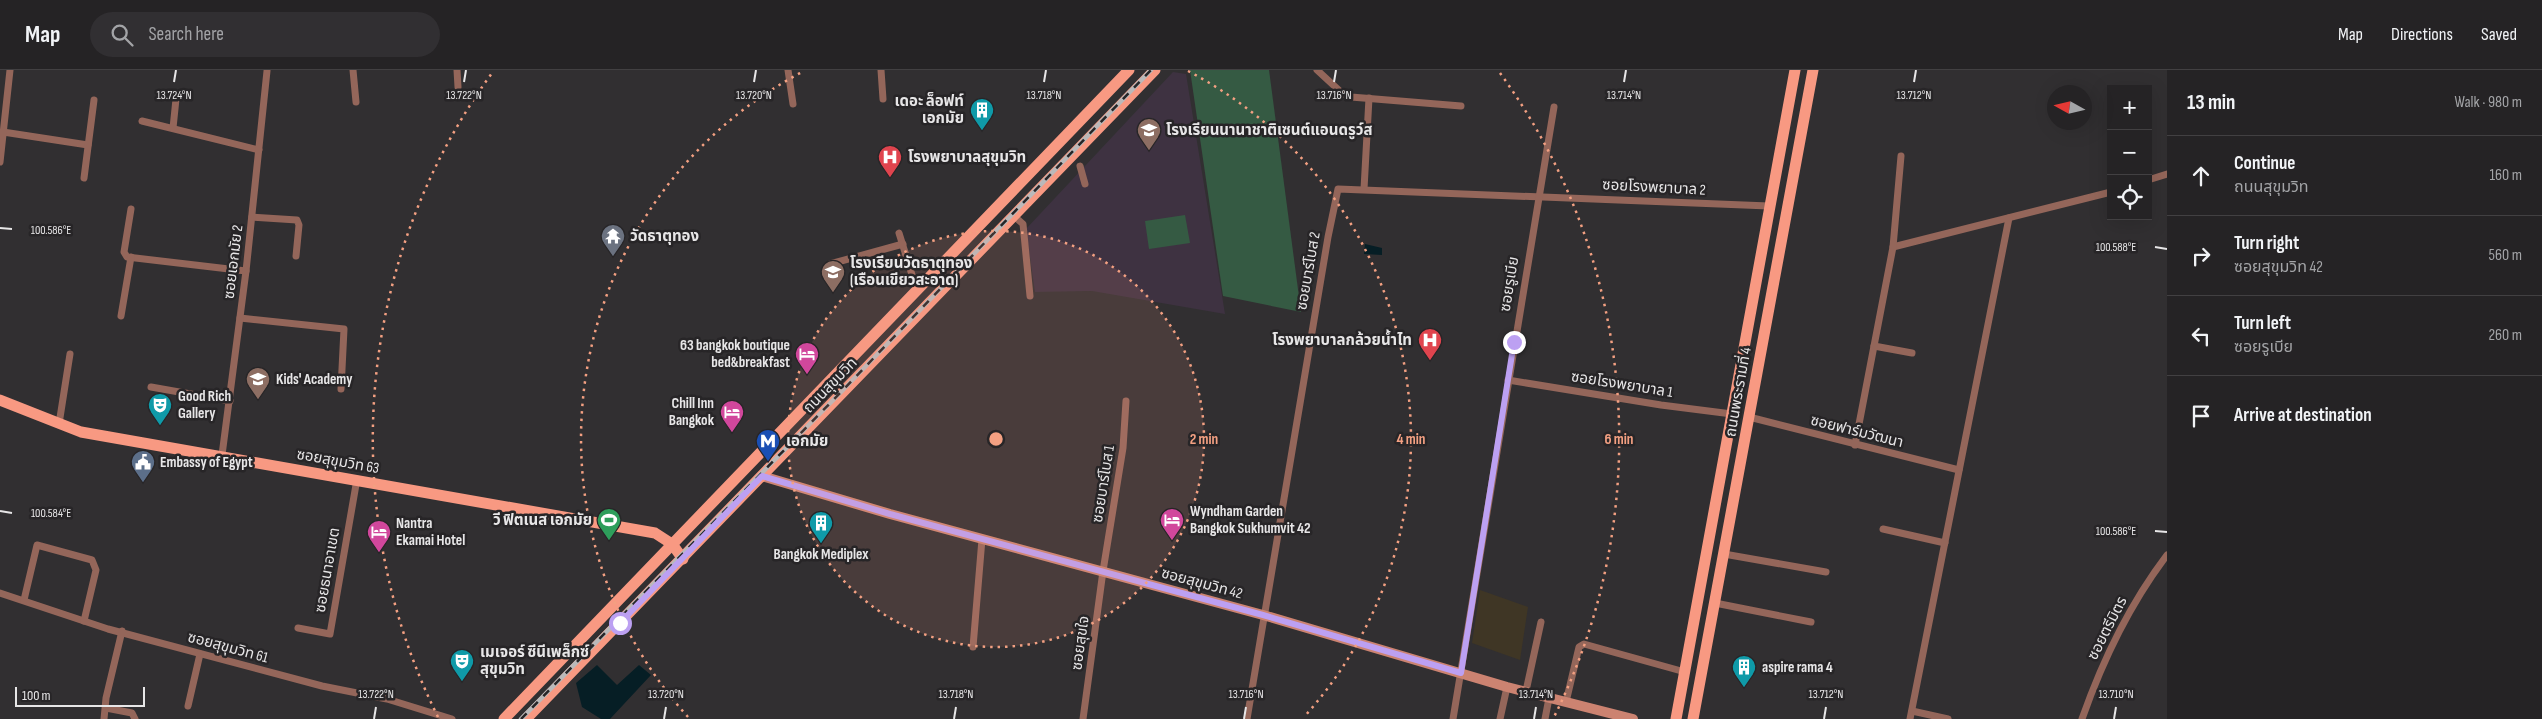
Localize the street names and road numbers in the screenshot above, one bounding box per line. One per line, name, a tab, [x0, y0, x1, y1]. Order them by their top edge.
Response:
street label: ซอยโรงพยาบาล 2	[1602, 175, 1706, 200]
street label: ซอยเอกมัย 2	[220, 224, 247, 300]
street label: ซอยบาร์โบส 2	[1292, 231, 1325, 312]
street label: ซอยรูเบีย	[1496, 255, 1523, 313]
street label: ถนนพระรามที่ 4	[1719, 345, 1756, 438]
street label: ถนนสุขุมวิท	[799, 354, 861, 417]
street label: ซอยโรงพยาบาล 1	[1570, 367, 1675, 402]
street label: ซอยฟาร์มวัฒนา	[1809, 411, 1905, 452]
street label: ซอยบาร์โบส 1	[1088, 443, 1119, 524]
street label: ซอยสุขุมวิท 63	[295, 445, 381, 478]
street label: ซอยธนาอาเขต	[311, 526, 344, 614]
street label: ซอยสุขุมวิท 42	[1159, 564, 1245, 603]
street label: ซอยตรีมิตร	[2083, 593, 2132, 663]
street label: ซอยสุขใจ	[1067, 615, 1094, 671]
street label: ซอยสุขุมวิท 61	[186, 628, 271, 668]

